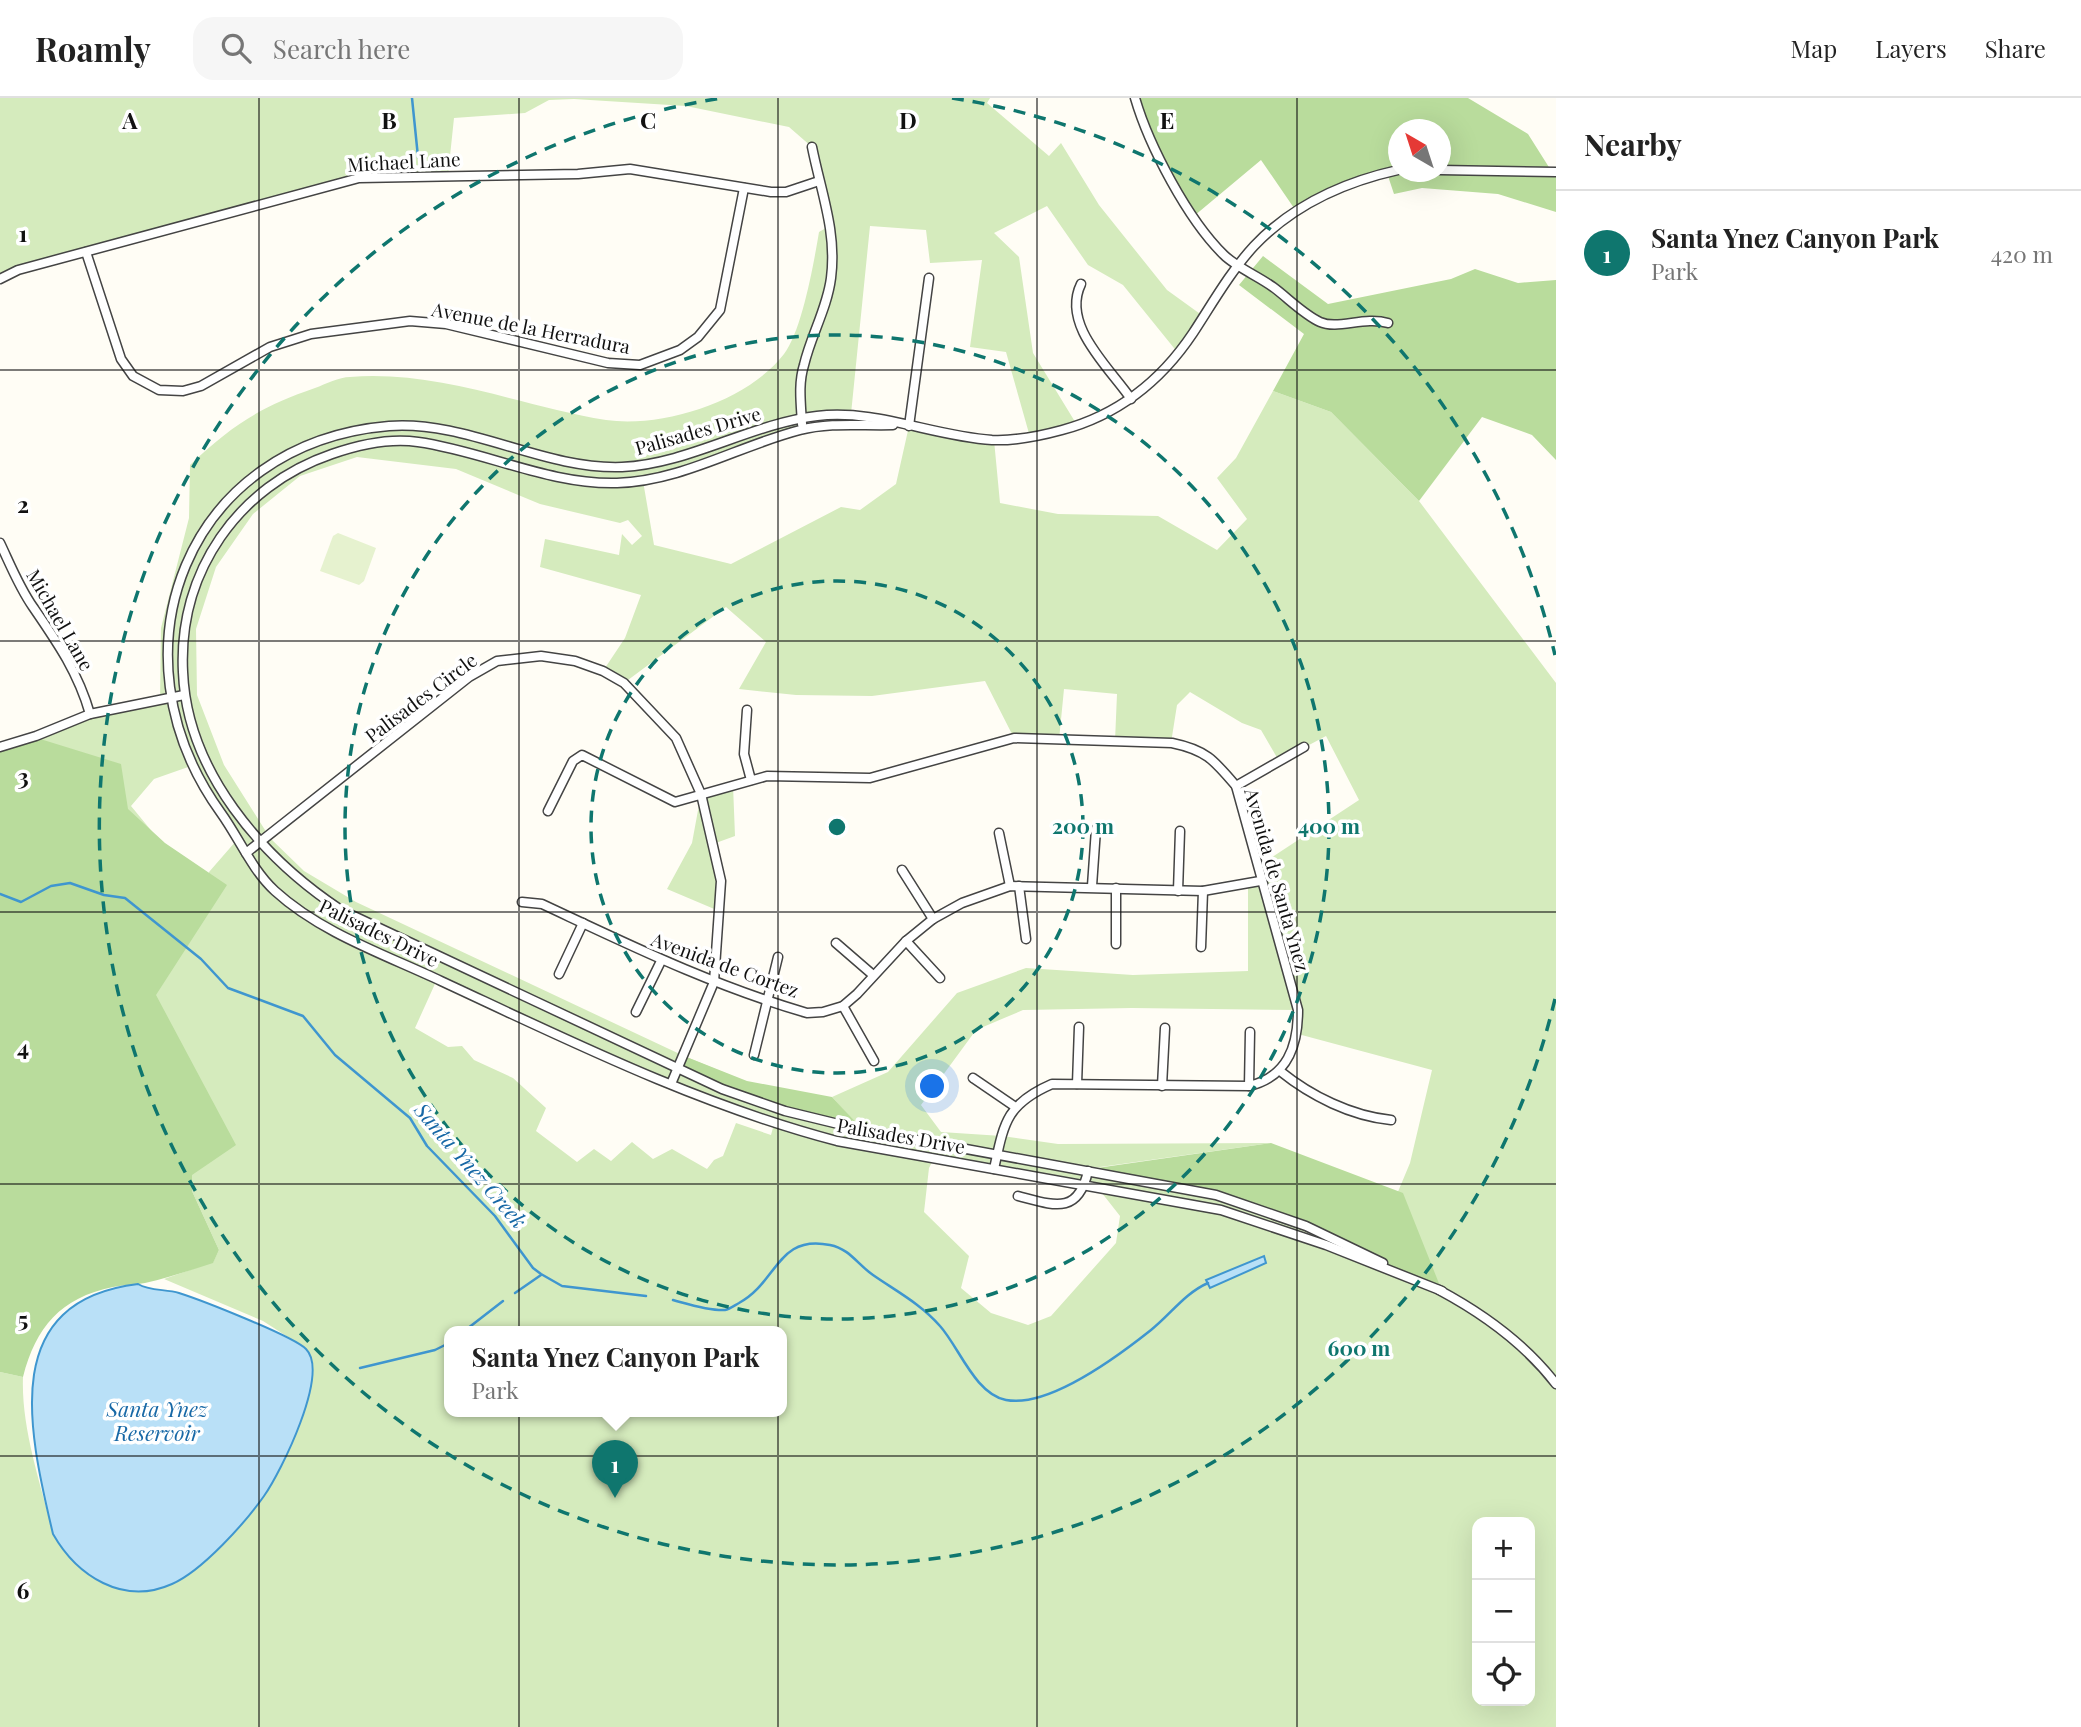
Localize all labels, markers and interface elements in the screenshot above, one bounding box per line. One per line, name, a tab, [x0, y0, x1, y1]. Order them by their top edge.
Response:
search box	[193, 17, 683, 80]
text: Roamly	[35, 26, 151, 70]
icon: search	[217, 29, 255, 67]
text: Search here	[273, 31, 410, 66]
text: Map	[1791, 32, 1837, 64]
text: Layers	[1875, 32, 1947, 64]
text: Share	[1985, 32, 2046, 64]
text: A	[121, 104, 138, 135]
text: B	[381, 104, 397, 135]
text: C	[640, 104, 656, 135]
text: D	[899, 104, 917, 135]
text: E	[1160, 104, 1174, 135]
north arrow	[1388, 119, 1451, 182]
text: Nearby	[1584, 124, 1682, 164]
street label: Michael Lane	[347, 145, 461, 177]
text: 1	[19, 217, 28, 248]
text: Santa Ynez Canyon Park	[1651, 220, 1939, 255]
text: 1	[1603, 238, 1611, 269]
text: 420 m	[1991, 238, 2053, 269]
text: Park	[1651, 255, 1698, 286]
street label: Avenue de la Herradura	[429, 295, 633, 359]
street label: Palisades Drive	[632, 400, 764, 460]
text: 2	[17, 488, 29, 519]
street label: Michael Lane	[21, 564, 100, 675]
street label: Palisades Circle	[359, 646, 482, 748]
text: 3	[17, 760, 29, 791]
street label: Avenida de Santa Ynez	[1239, 784, 1317, 975]
text: 200 m	[1052, 811, 1114, 839]
text: 400 m	[1298, 811, 1360, 839]
centre of rings	[825, 815, 849, 839]
street label: Palisades Drive	[315, 892, 443, 972]
street label: Avenida de Cortez	[647, 925, 803, 1003]
text: 4	[17, 1031, 29, 1062]
your location	[915, 1069, 949, 1103]
water label: Santa Ynez Creek	[409, 1095, 534, 1233]
street label: Palisades Drive	[835, 1111, 967, 1159]
text: 5	[18, 1303, 28, 1334]
popup	[444, 1326, 787, 1417]
text: 600 m	[1328, 1333, 1390, 1361]
text: Santa Ynez Canyon Park	[472, 1339, 759, 1374]
text: Park	[472, 1374, 519, 1405]
water label: Santa Ynez Reservoir	[106, 1394, 208, 1446]
pin: 1	[592, 1440, 638, 1498]
map controls	[1472, 1517, 1535, 1706]
button: +	[1472, 1517, 1535, 1580]
text: 6	[17, 1574, 30, 1605]
button: −	[1472, 1580, 1535, 1643]
button: locate	[1472, 1643, 1535, 1706]

